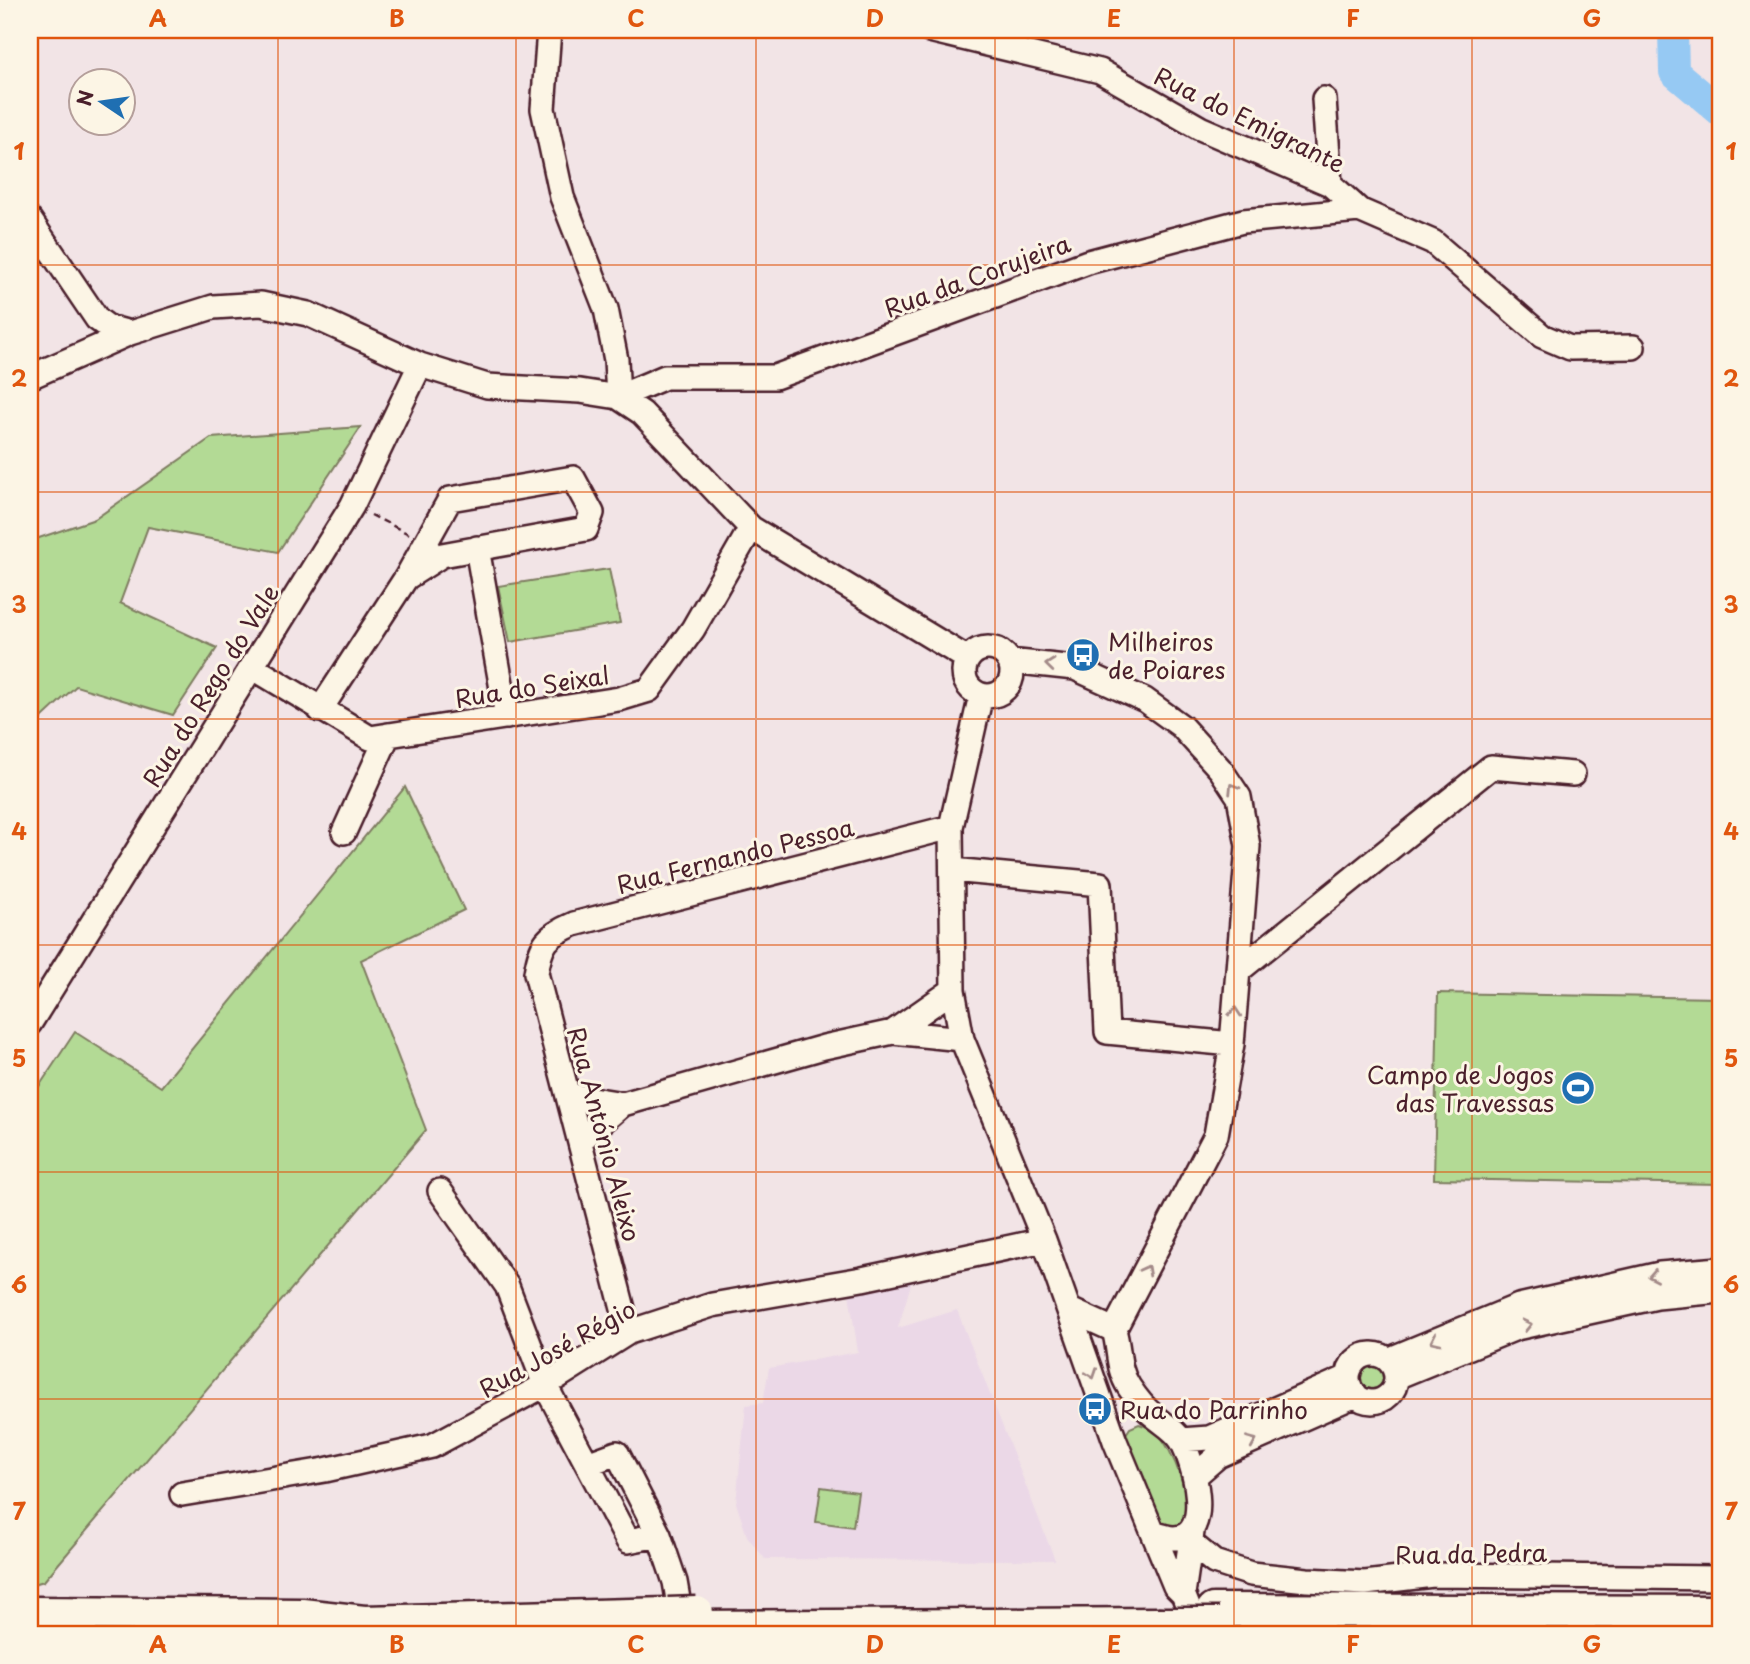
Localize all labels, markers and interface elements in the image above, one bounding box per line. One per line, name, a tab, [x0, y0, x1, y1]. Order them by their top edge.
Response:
text: A	[149, 0, 167, 35]
text: B	[389, 0, 405, 35]
text: C	[627, 0, 645, 35]
text: D	[866, 0, 884, 35]
text: E	[1107, 0, 1121, 35]
text: F	[1346, 0, 1360, 35]
text: G	[1583, 0, 1601, 35]
street label: Rua do Emigrante	[1148, 57, 1352, 181]
north arrow	[66, 66, 136, 136]
text: N	[69, 87, 100, 108]
text: 1	[14, 133, 25, 168]
text: 1	[1726, 133, 1737, 168]
street label: Rua da Corujeira	[879, 224, 1076, 325]
text: 2	[11, 360, 27, 395]
text: 2	[1723, 360, 1739, 395]
street label: Rua do Rego do Vale	[133, 577, 287, 793]
text: 3	[11, 586, 27, 621]
text: 3	[1723, 586, 1739, 621]
place label: Milheiros de Poiares	[1108, 623, 1226, 687]
bus stop icon: Milheiros de Poiares	[1064, 636, 1102, 674]
street label: Rua do Seixal	[452, 656, 612, 716]
one-way arrow	[1045, 657, 1056, 672]
one-way arrow	[1228, 783, 1241, 796]
street label: Rua Fernando Pessoa	[613, 808, 857, 902]
text: 4	[11, 813, 27, 848]
text: 4	[1723, 813, 1739, 848]
one-way arrow	[1227, 1007, 1242, 1018]
street label: Rua António Aleixo	[559, 1023, 651, 1245]
text: 5	[12, 1040, 26, 1075]
text: 5	[1724, 1040, 1738, 1075]
place label: Campo de Jogos das Travessas	[1367, 1056, 1554, 1120]
sports icon: Campo de Jogos das Travessas	[1559, 1069, 1597, 1107]
one-way arrow	[1137, 1265, 1151, 1277]
text: 6	[11, 1266, 27, 1301]
text: 6	[1723, 1266, 1739, 1301]
one-way arrow	[1647, 1268, 1659, 1283]
street label: Rua José Régio	[472, 1290, 642, 1406]
one-way arrow	[1521, 1319, 1533, 1333]
one-way arrow	[1430, 1332, 1442, 1346]
one-way arrow	[1084, 1368, 1098, 1380]
bus stop icon: Rua do Parrinho	[1076, 1390, 1114, 1428]
place label: Rua do Parrinho	[1120, 1391, 1308, 1427]
one-way arrow	[1245, 1435, 1258, 1449]
text: 7	[12, 1493, 26, 1528]
text: 7	[1724, 1493, 1738, 1528]
street label: Rua da Pedra	[1395, 1534, 1548, 1572]
text: A	[149, 1626, 167, 1661]
text: B	[389, 1626, 405, 1661]
text: C	[627, 1626, 645, 1661]
text: D	[866, 1626, 884, 1661]
text: E	[1107, 1626, 1121, 1661]
text: F	[1346, 1626, 1360, 1661]
text: G	[1583, 1626, 1601, 1661]

